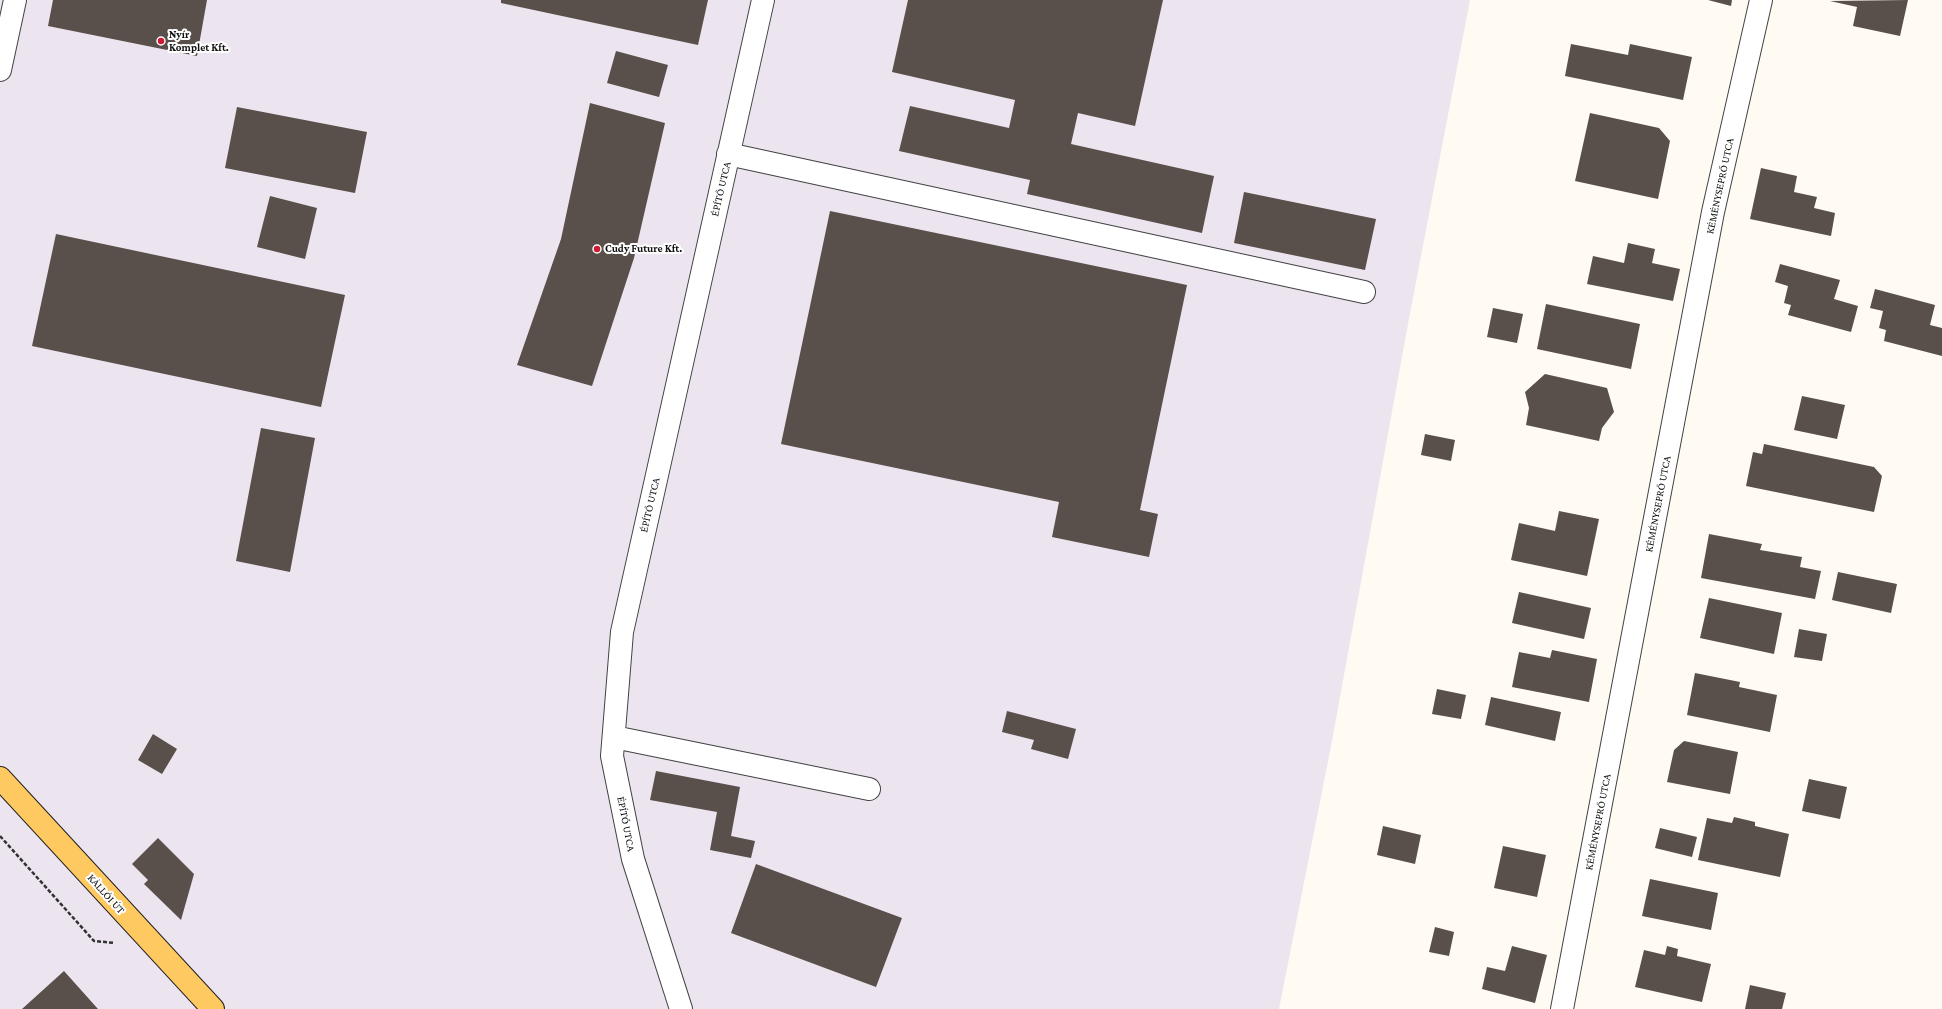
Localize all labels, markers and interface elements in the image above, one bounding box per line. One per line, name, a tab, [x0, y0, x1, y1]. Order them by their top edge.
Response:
place label: Nyír Komplet Kft.	[169, 28, 229, 54]
marker: Nyír Komplet Kft.	[156, 36, 166, 46]
street label: KÉMÉNYSEPRŐ UTCA	[1703, 137, 1737, 235]
street label: ÉPÍTŐ UTCA	[708, 160, 734, 218]
place label: Cudy Future Kft.	[605, 242, 682, 256]
marker: Cudy Future Kft.	[592, 244, 602, 254]
street label: KÉMÉNYSEPRŐ UTCA	[1642, 455, 1674, 553]
street label: ÉPÍTŐ UTCA	[637, 476, 663, 534]
street label: KÉMÉNYSEPRŐ UTCA	[1582, 773, 1614, 871]
street label: ÉPÍTŐ UTCA	[614, 795, 638, 853]
street label: KÁLLÓI ÚT	[85, 871, 127, 917]

